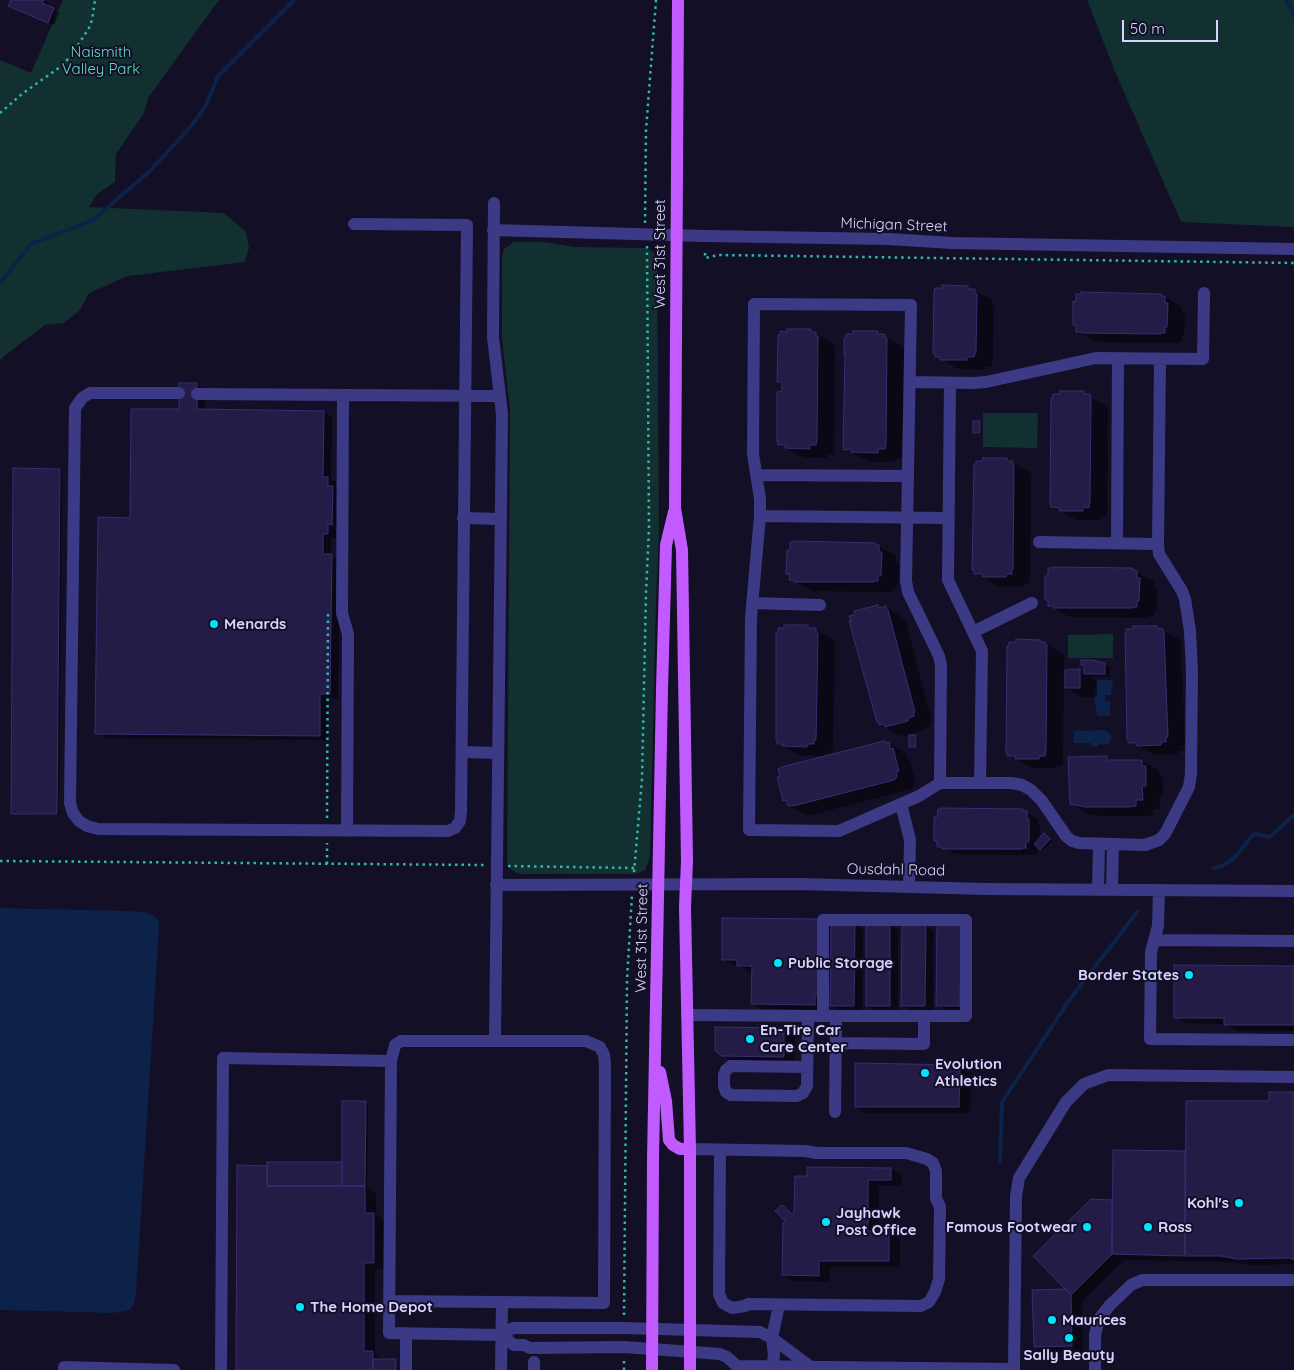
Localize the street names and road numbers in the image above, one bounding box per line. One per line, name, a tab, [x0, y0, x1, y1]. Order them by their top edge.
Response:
street label: West 31st Street	[651, 199, 669, 309]
street label: Michigan Street	[840, 214, 948, 236]
street label: Ousdahl Road	[847, 860, 945, 880]
street label: West 31st Street	[632, 883, 652, 993]

